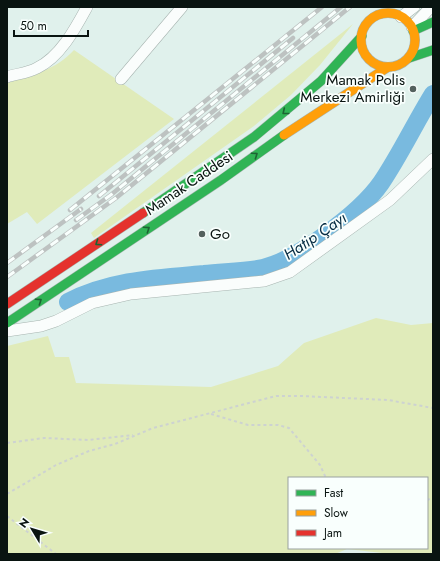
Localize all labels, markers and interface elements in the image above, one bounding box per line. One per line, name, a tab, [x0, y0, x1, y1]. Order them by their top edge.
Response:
scale bar	[14, 12, 88, 38]
text: 50 m	[20, 17, 47, 35]
place label: Mamak Polis Merkezi Amirliği	[300, 69, 405, 108]
marker: Mamak Polis Merkezi Amirliği	[408, 84, 418, 94]
one-way arrow	[282, 108, 289, 115]
street label: Mamak Caddesi	[141, 145, 237, 221]
one-way arrow	[250, 153, 257, 160]
water label: Hatip Çayı	[279, 206, 351, 266]
place label: Go	[210, 223, 230, 245]
one-way arrow	[143, 226, 150, 233]
marker: Go	[197, 229, 207, 239]
one-way arrow	[95, 238, 102, 246]
one-way arrow	[35, 298, 42, 306]
legend	[288, 477, 428, 549]
text: Fast	[324, 484, 343, 502]
text: Slow	[324, 504, 349, 522]
north arrow	[12, 509, 52, 549]
text: N	[15, 514, 33, 531]
text: Jam	[322, 524, 342, 542]

